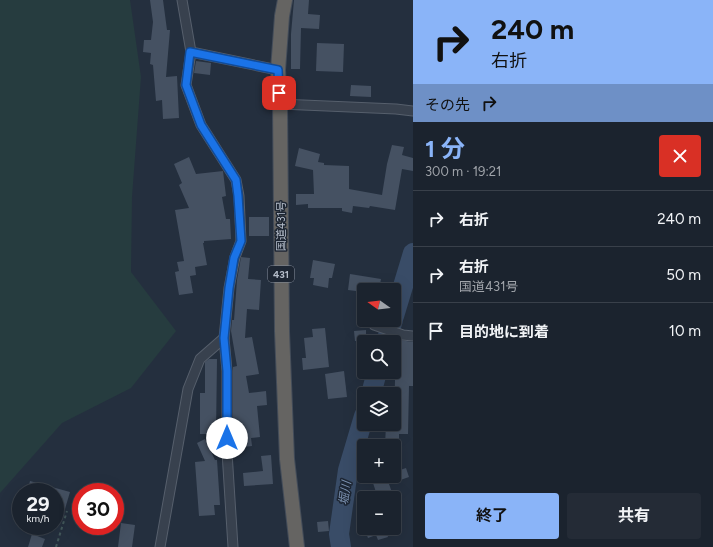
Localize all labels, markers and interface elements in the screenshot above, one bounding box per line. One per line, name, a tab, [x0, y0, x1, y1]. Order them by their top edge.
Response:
text: 240 m	[491, 12, 574, 46]
icon: right	[425, 16, 477, 68]
text: 右折	[491, 50, 527, 72]
pin	[262, 76, 296, 110]
icon: arrive	[268, 82, 290, 104]
icon: right	[478, 92, 500, 114]
text: その先	[425, 96, 470, 114]
text: 1 分	[425, 134, 465, 163]
button: close	[659, 135, 701, 177]
text: 300 m · 19:21	[425, 164, 501, 179]
street label: 国道431号	[275, 201, 288, 251]
icon: right	[425, 208, 447, 230]
text: 240 m	[657, 210, 701, 228]
text: 右折	[459, 211, 489, 229]
text: 右折	[459, 258, 489, 276]
icon: right	[425, 264, 447, 286]
road number: 431	[268, 266, 294, 282]
text: 50 m	[666, 266, 701, 284]
text: 国道431号	[459, 279, 519, 294]
north arrow	[357, 283, 401, 327]
map controls	[357, 283, 401, 535]
icon: arrive	[425, 320, 447, 342]
text: 10 m	[669, 322, 701, 340]
text: 目的地に到着	[459, 323, 549, 341]
button: search	[357, 335, 401, 379]
button: layers	[357, 387, 401, 431]
position arrow	[206, 417, 248, 459]
button: +	[357, 439, 401, 483]
water label: 堀川	[336, 478, 354, 506]
speed limit sign: 30	[72, 483, 124, 535]
button: −	[357, 491, 401, 535]
text: 29	[26, 492, 50, 516]
button: 終了	[425, 493, 559, 539]
button: 共有	[567, 493, 701, 539]
text: km/h	[27, 512, 49, 525]

